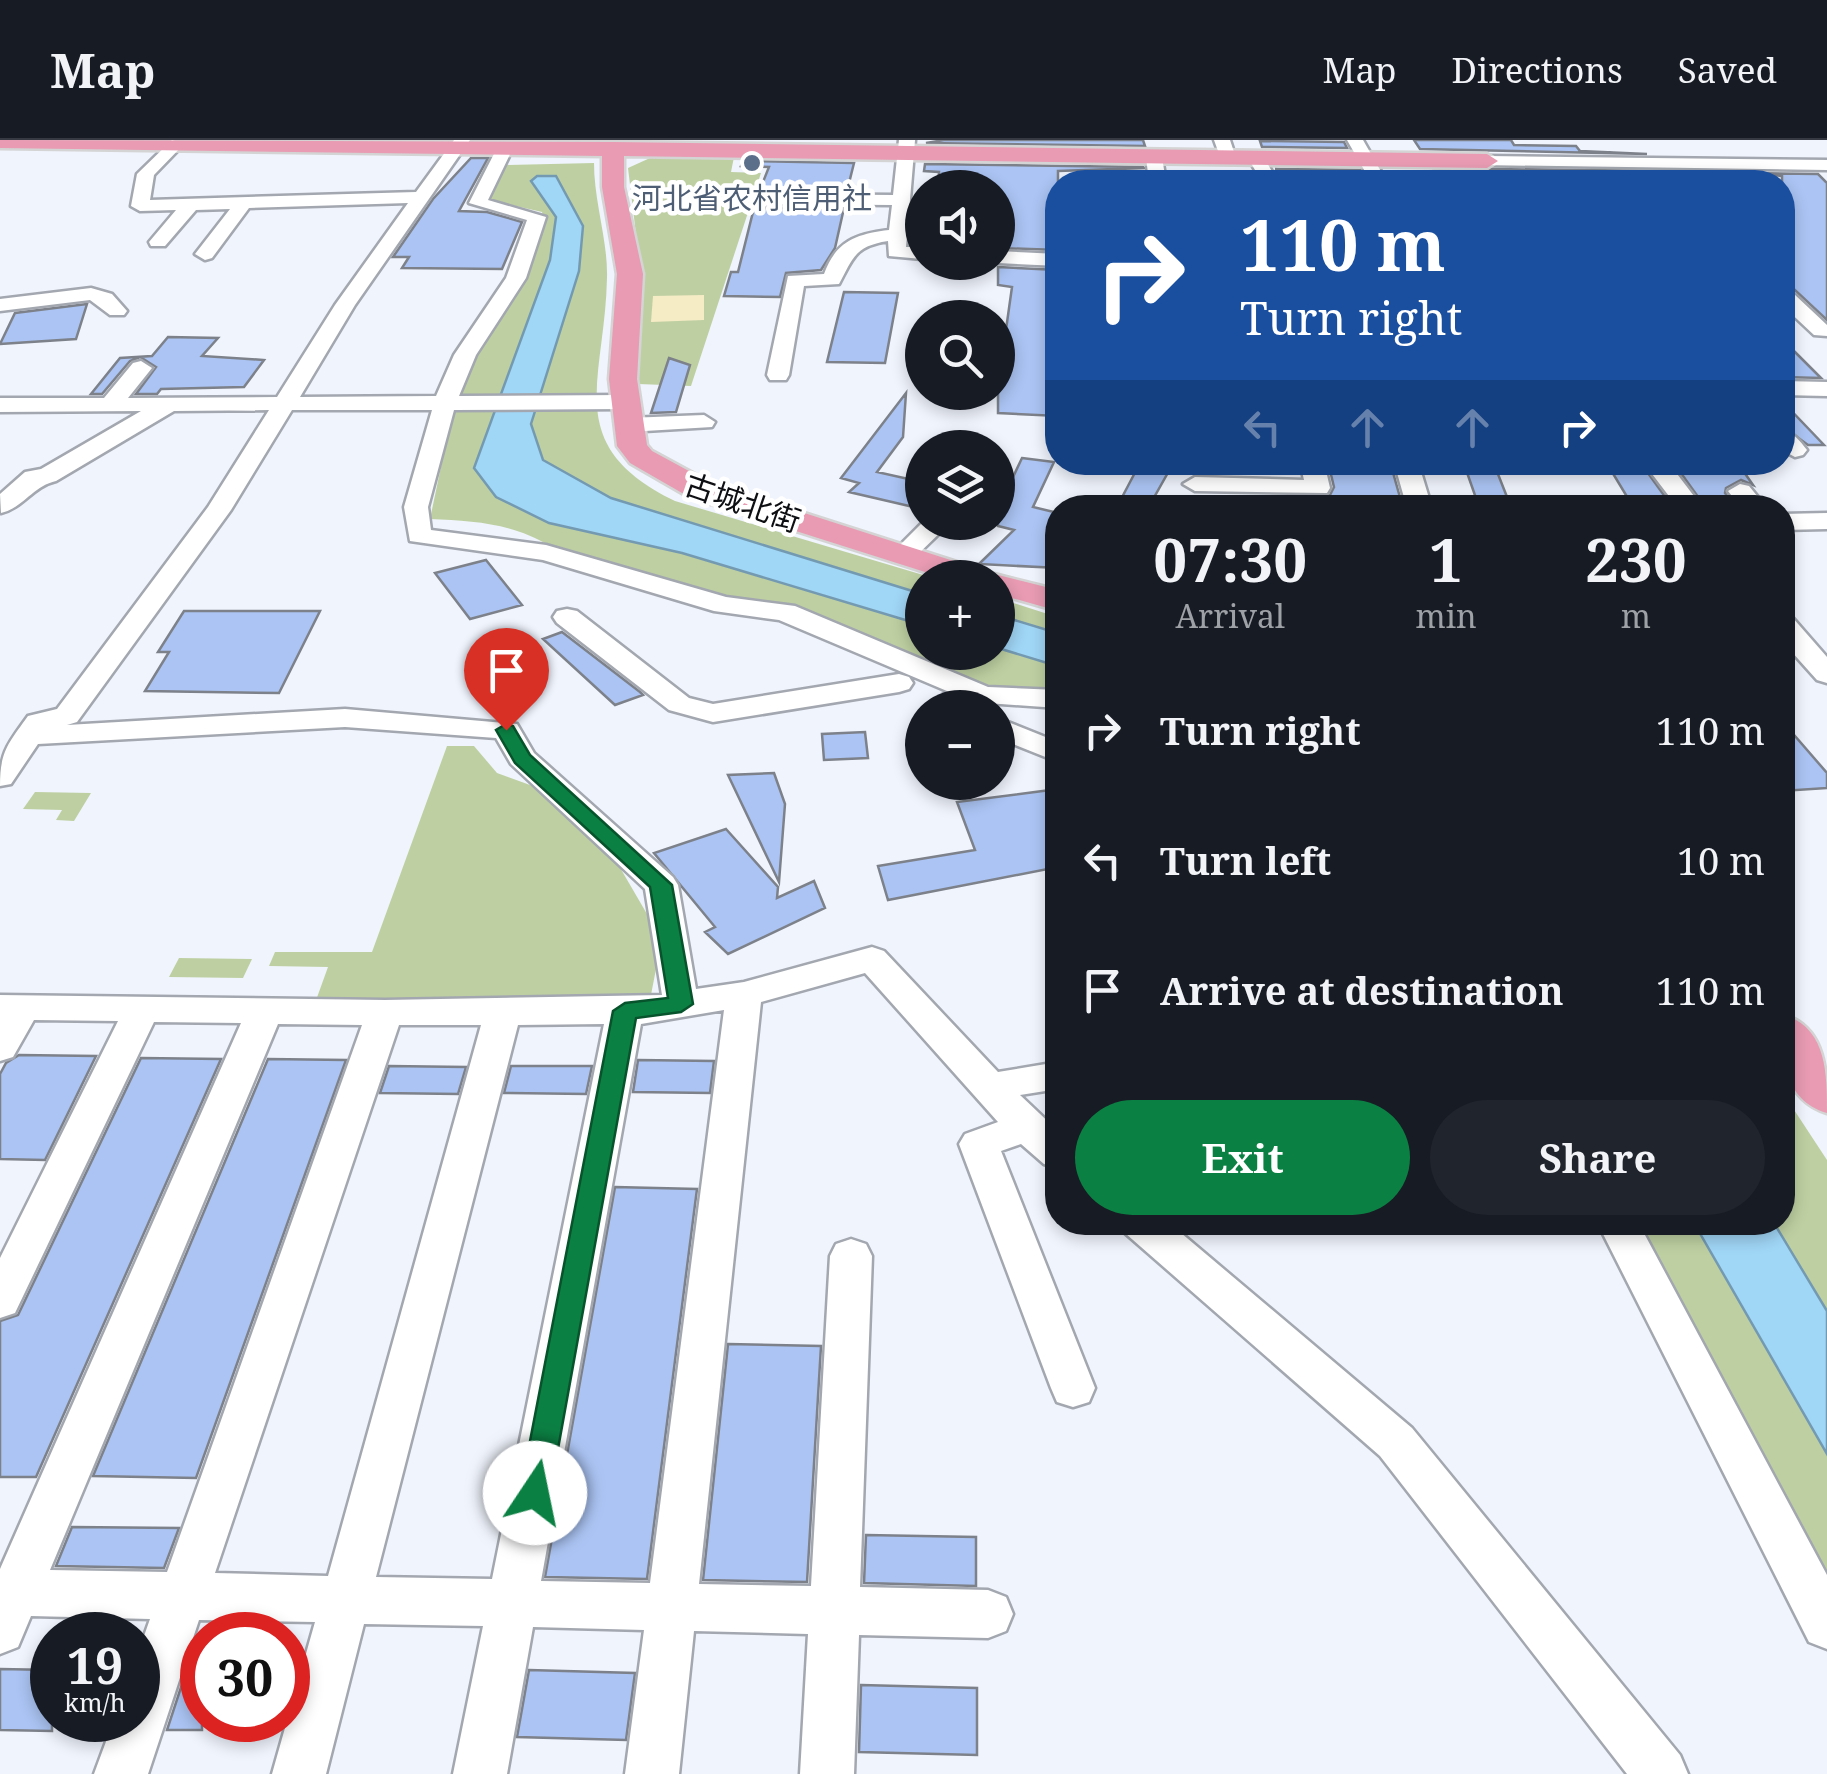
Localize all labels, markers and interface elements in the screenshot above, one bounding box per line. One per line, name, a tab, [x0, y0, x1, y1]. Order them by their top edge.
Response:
text: Map	[50, 37, 155, 102]
text: Map	[1323, 46, 1397, 93]
text: Directions	[1452, 46, 1623, 93]
text: Saved	[1678, 46, 1777, 93]
marker: 河北省农村信用社	[741, 152, 763, 174]
map controls	[905, 170, 1015, 800]
button: sound	[905, 170, 1015, 280]
place label: 河北省农村信用社	[632, 177, 872, 218]
text: 110 m	[1240, 196, 1446, 292]
icon: right	[1075, 210, 1205, 340]
text: Turn right	[1240, 287, 1462, 348]
button: search	[905, 300, 1015, 410]
icon: left	[1235, 400, 1290, 455]
icon: ahead	[1340, 400, 1395, 455]
icon: ahead	[1445, 400, 1500, 455]
icon: right	[1550, 400, 1605, 455]
button: layers	[905, 430, 1015, 540]
street label: 古城北街	[680, 463, 806, 541]
text: 07:30	[1153, 518, 1307, 600]
text: 1	[1429, 518, 1463, 600]
text: 230	[1585, 518, 1687, 600]
button: +	[905, 560, 1015, 670]
text: Arrival	[1176, 594, 1285, 637]
text: min	[1416, 594, 1477, 637]
text: m	[1621, 594, 1651, 637]
pin	[464, 628, 549, 731]
icon: arrive	[479, 643, 534, 698]
button: −	[905, 690, 1015, 800]
icon: right	[1075, 703, 1130, 758]
text: Turn right	[1160, 704, 1361, 756]
text: 110 m	[1655, 704, 1765, 756]
icon: left	[1075, 833, 1130, 888]
text: Turn left	[1160, 834, 1331, 886]
text: 10 m	[1677, 834, 1765, 886]
icon: arrive	[1075, 963, 1130, 1018]
text: Arrive at destination	[1160, 964, 1564, 1016]
text: 110 m	[1655, 964, 1765, 1016]
button: Exit	[1075, 1100, 1410, 1215]
button: Share	[1430, 1100, 1765, 1215]
position arrow	[483, 1441, 587, 1545]
speed limit sign: 30	[180, 1612, 310, 1742]
text: 19	[67, 1631, 123, 1699]
text: km/h	[64, 1685, 126, 1719]

